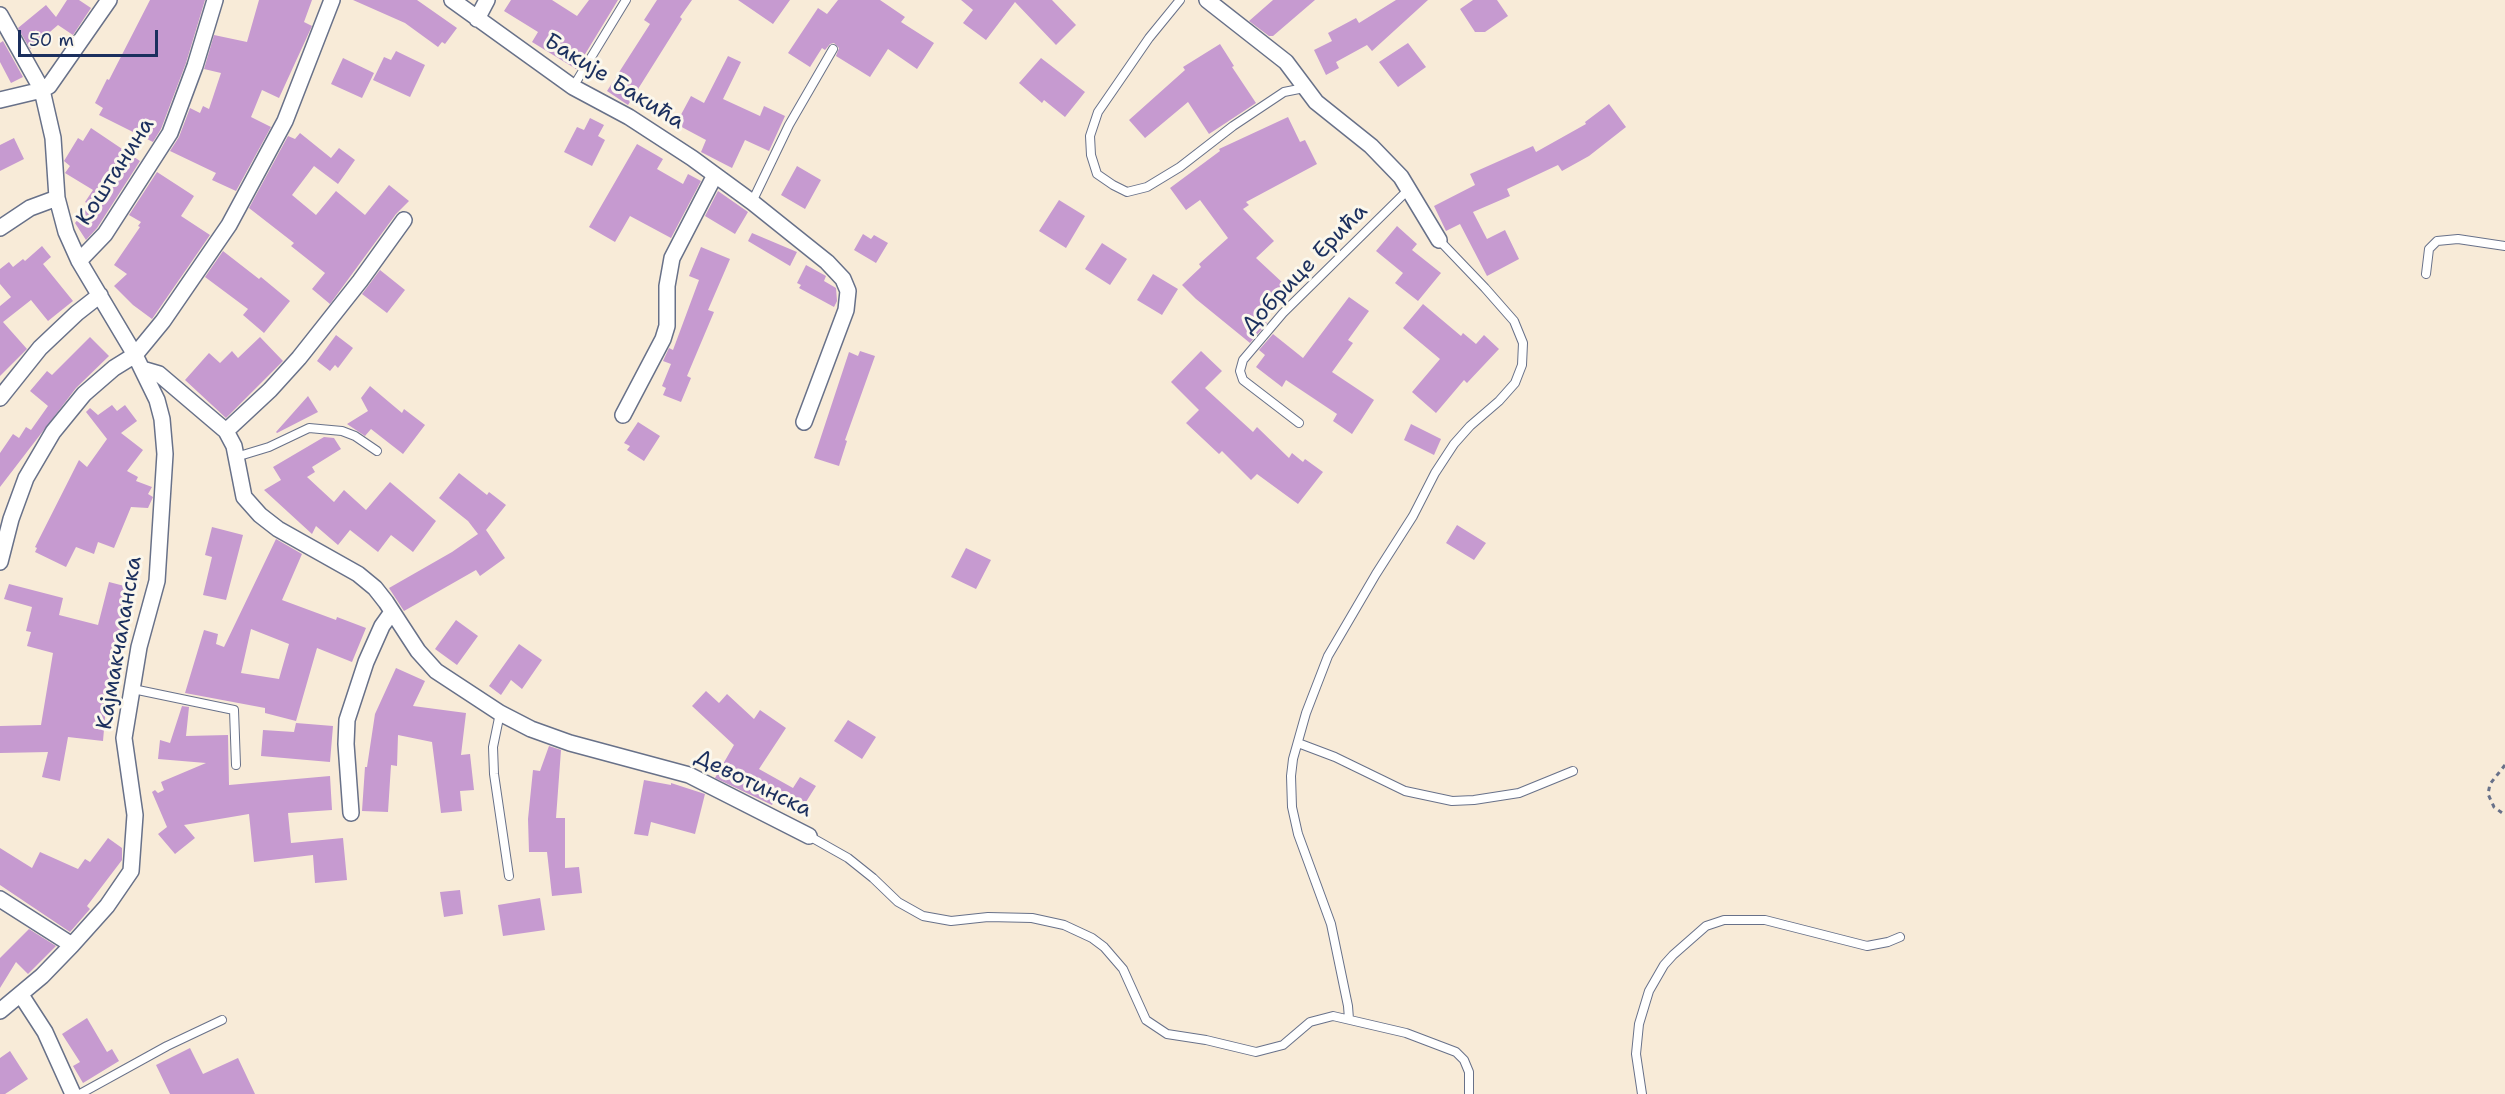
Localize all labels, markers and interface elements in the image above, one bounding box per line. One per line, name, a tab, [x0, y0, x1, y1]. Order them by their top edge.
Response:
scale bar	[21, 18, 160, 56]
text: 50 m	[29, 28, 74, 52]
street label: Бакије Бакића	[539, 28, 689, 136]
street label: Коштанина	[71, 113, 161, 231]
street label: Добрице Ерића	[1236, 199, 1374, 339]
street label: Кајмакчаланска	[92, 554, 148, 732]
street label: Девотинска	[690, 744, 816, 824]

